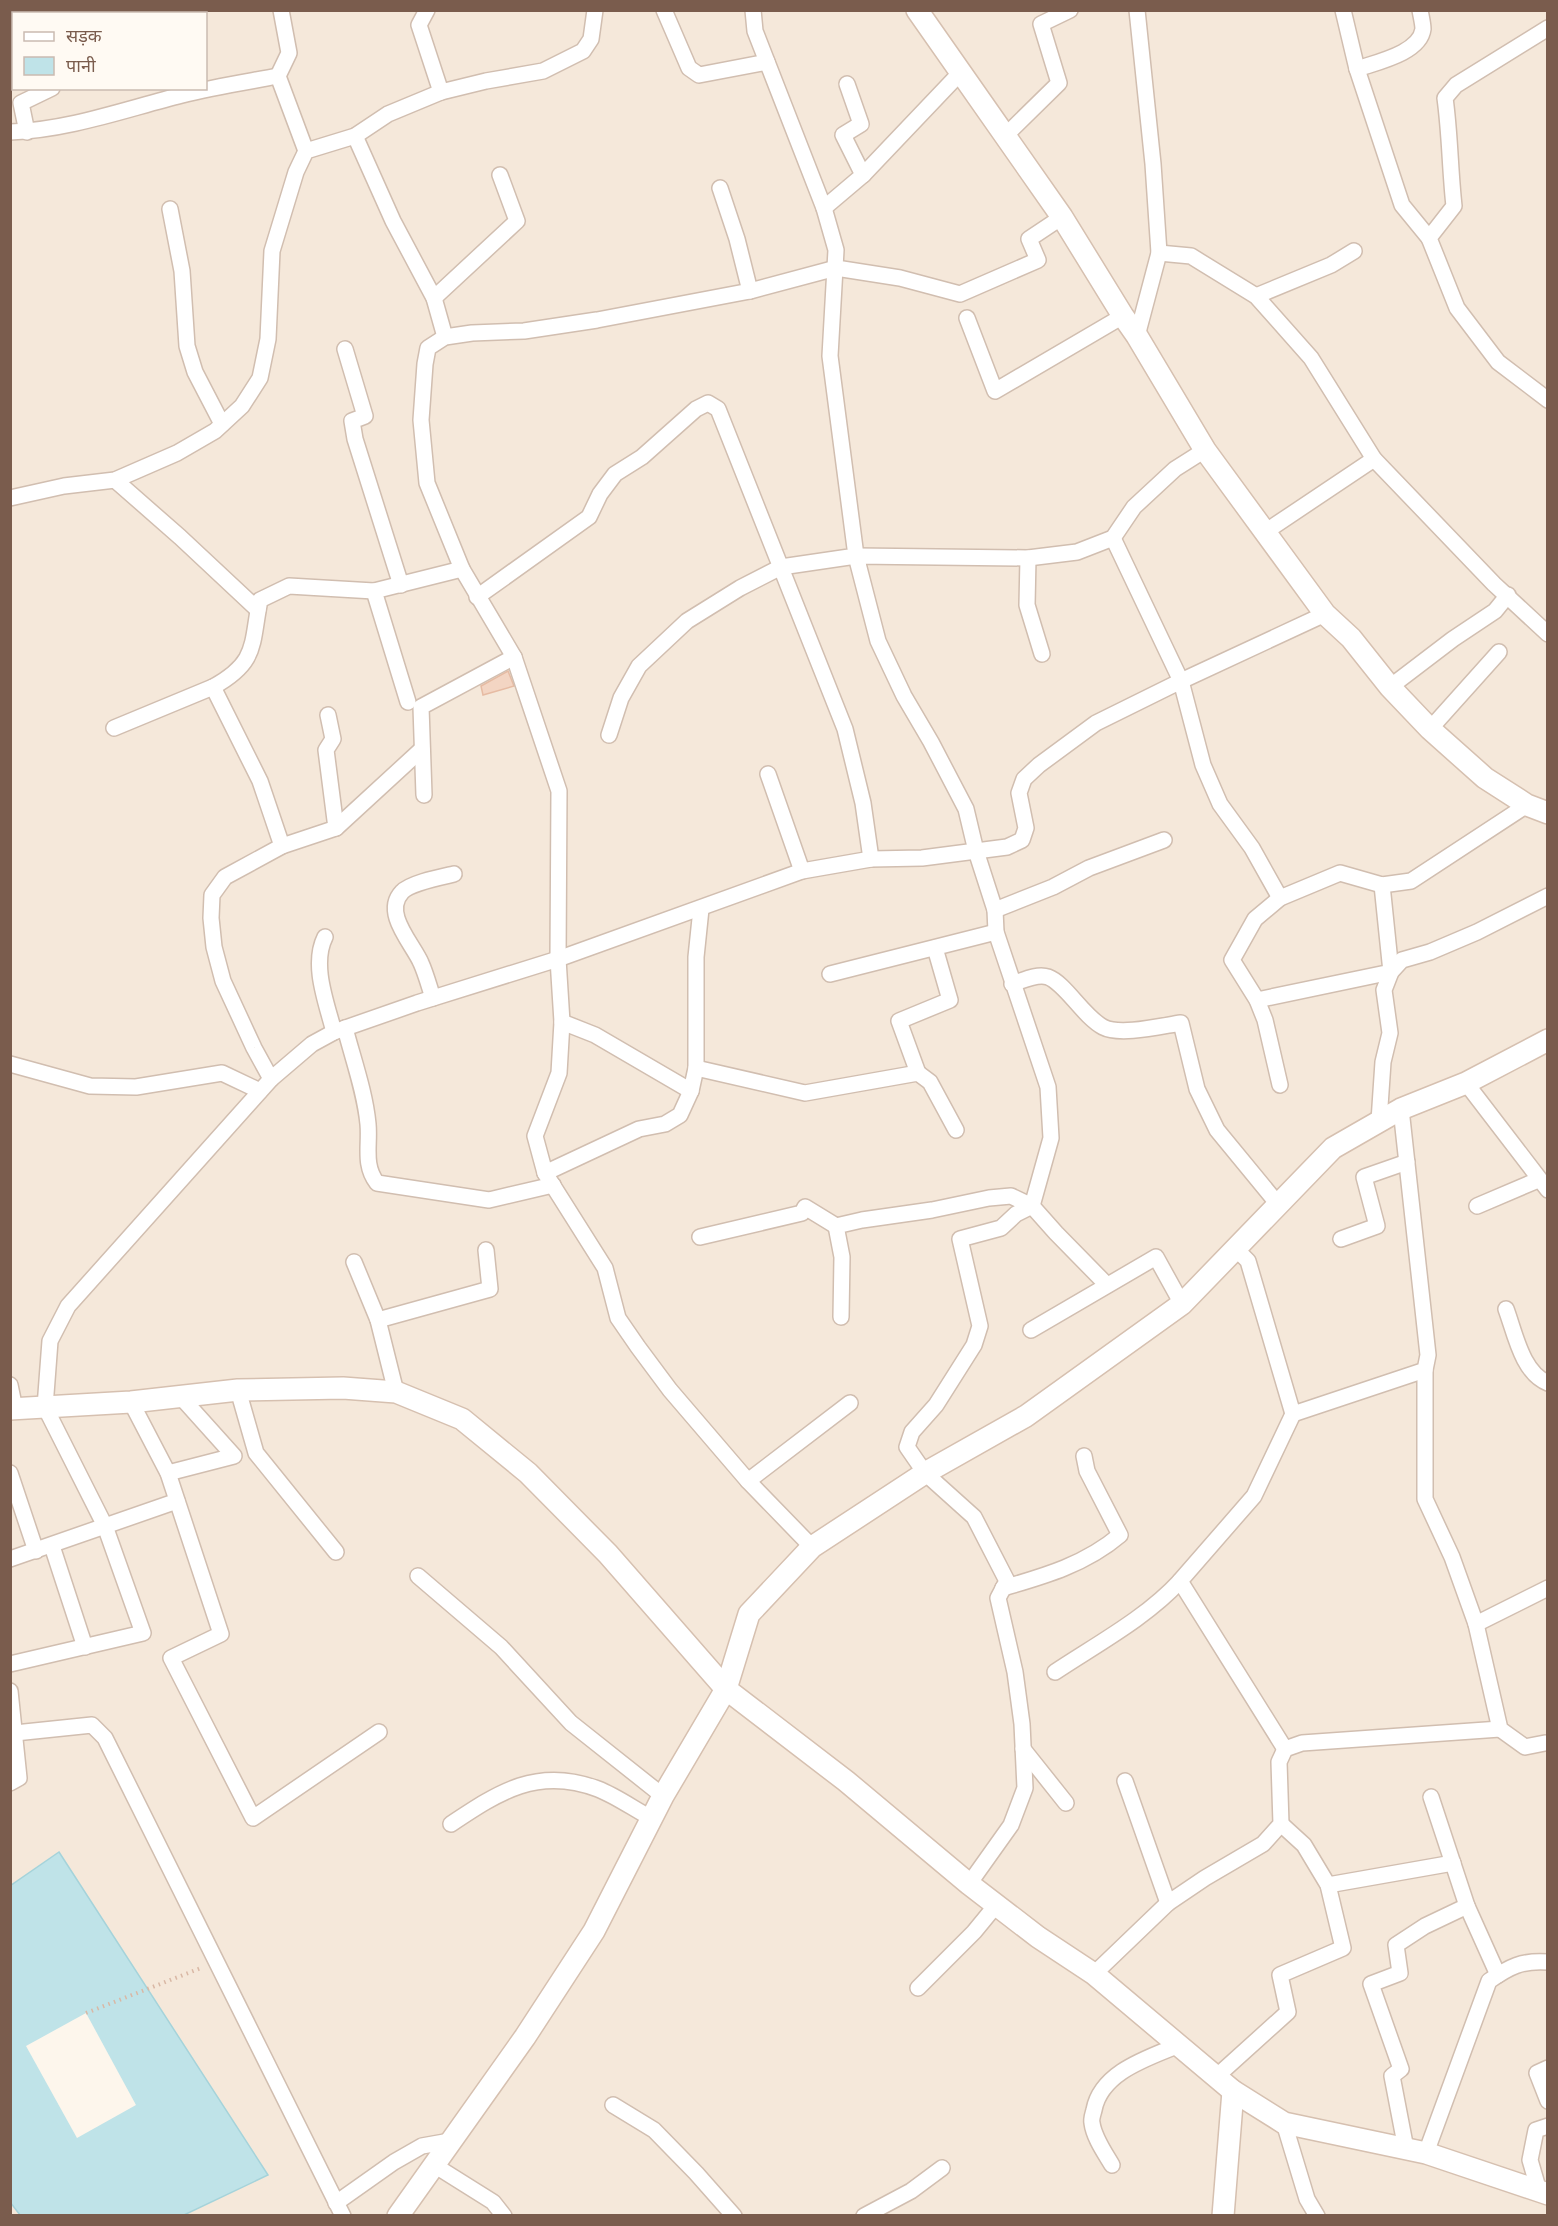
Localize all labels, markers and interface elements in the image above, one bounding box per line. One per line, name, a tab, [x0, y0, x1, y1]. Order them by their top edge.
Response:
legend	[12, 12, 207, 90]
text: सड़क	[66, 23, 103, 47]
text: पानी	[66, 53, 96, 77]

